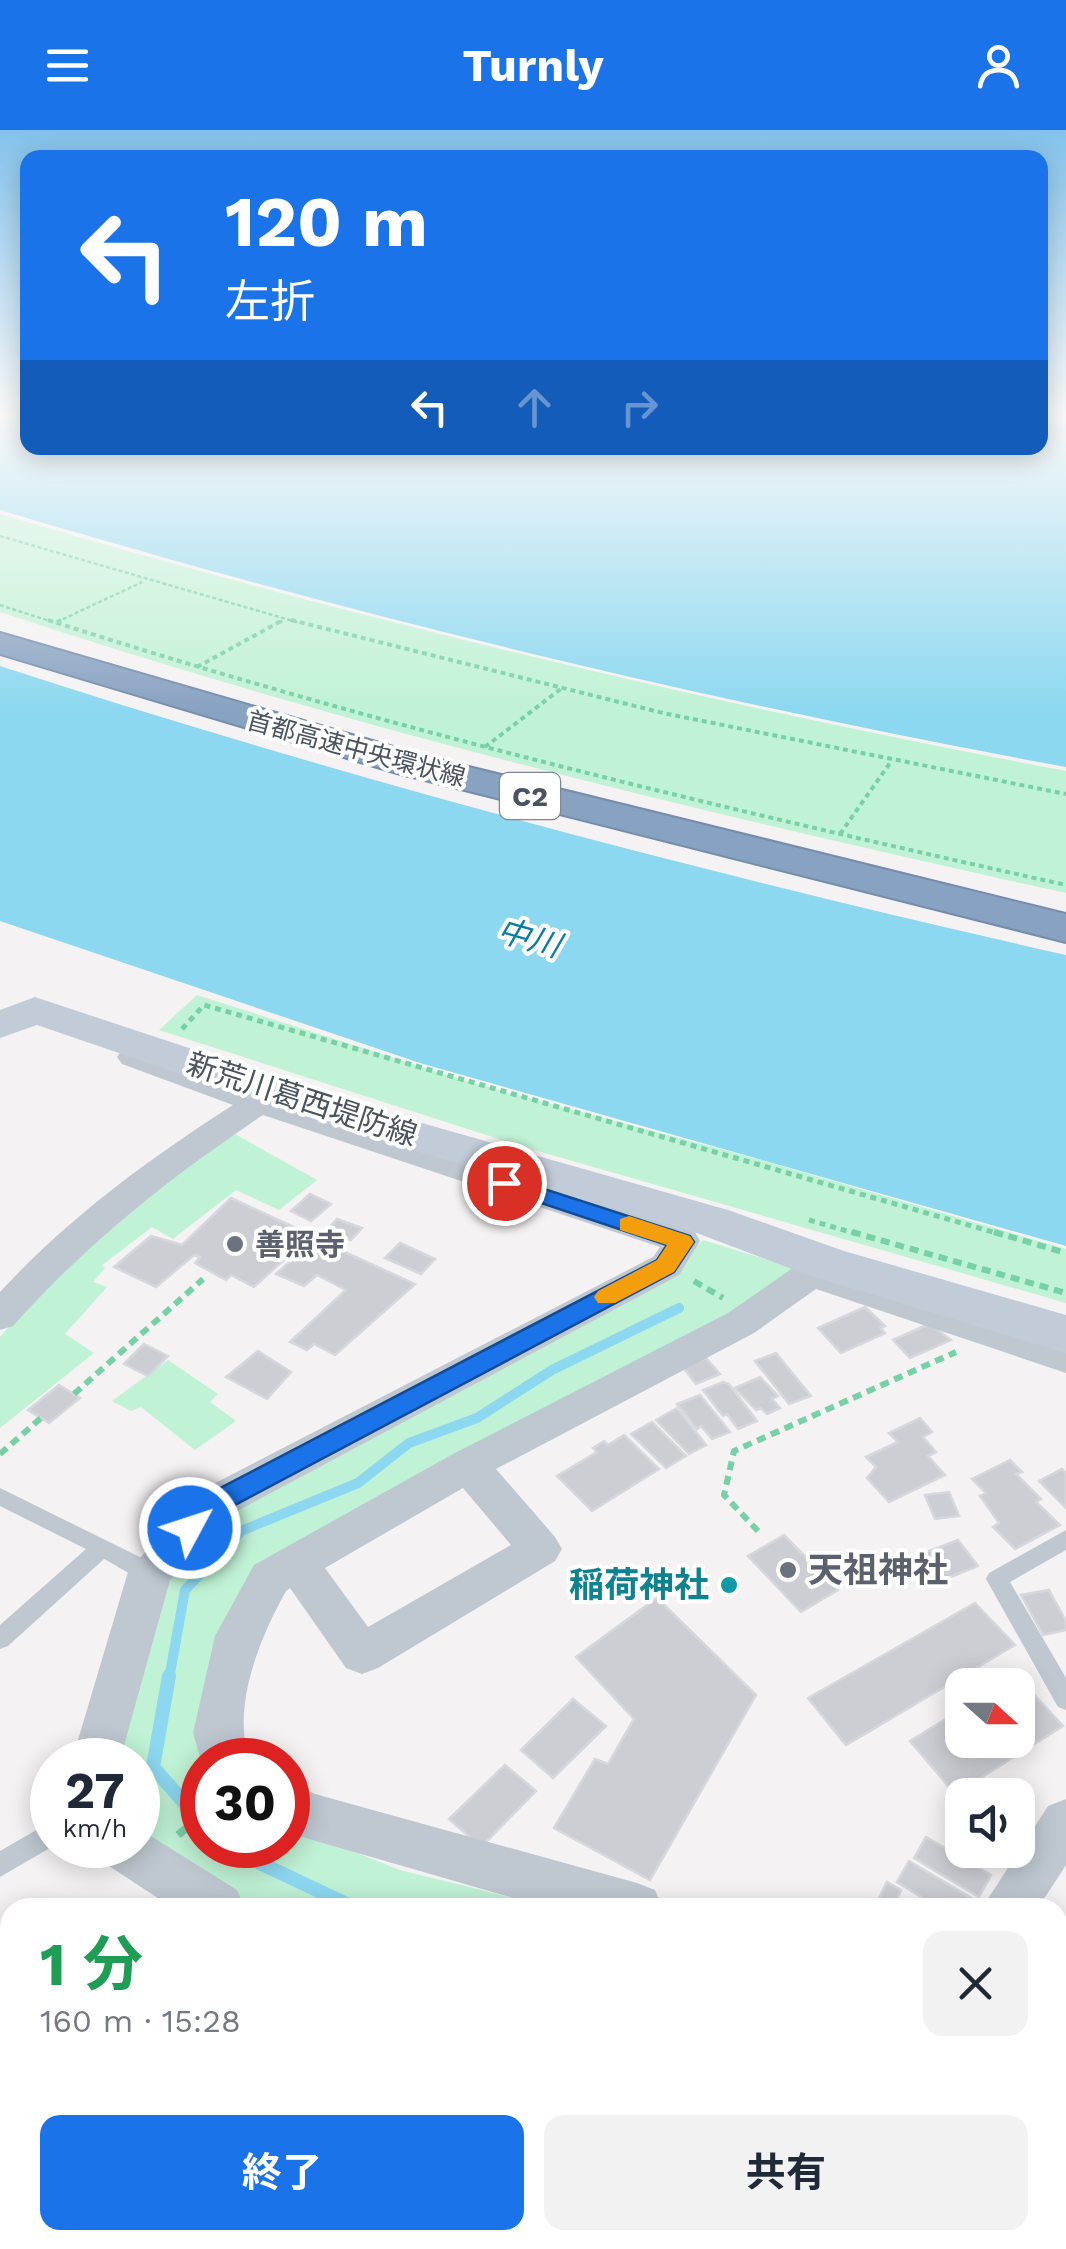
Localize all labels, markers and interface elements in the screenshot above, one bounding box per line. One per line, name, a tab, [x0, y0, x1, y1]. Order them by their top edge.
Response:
icon: menu	[40, 38, 95, 93]
icon: person	[971, 38, 1026, 93]
text: Turnly	[462, 39, 604, 92]
text: 120 m	[225, 181, 428, 263]
icon: left	[60, 190, 190, 320]
text: 左折	[225, 275, 315, 328]
icon: left	[402, 380, 457, 435]
icon: ahead	[507, 380, 562, 435]
icon: right	[612, 380, 667, 435]
street label: 首都高速中央環状線	[244, 706, 468, 792]
road number: C2	[500, 773, 560, 819]
water label: 中川	[493, 911, 568, 966]
street label: 新荒川葛西堤防線	[182, 1045, 422, 1153]
pin	[462, 1141, 547, 1226]
icon: arrive	[477, 1156, 532, 1211]
place label: 善照寺	[255, 1227, 345, 1262]
marker: 善照寺	[224, 1233, 246, 1255]
position arrow	[138, 1476, 242, 1580]
place label: 天祖神社	[808, 1549, 948, 1591]
marker: 天祖神社	[777, 1559, 799, 1581]
place label: 稲荷神社	[569, 1564, 709, 1606]
marker: 稲荷神社	[718, 1574, 740, 1596]
north arrow	[945, 1668, 1035, 1758]
map controls	[945, 1668, 1035, 1868]
speed limit sign: 30	[180, 1738, 310, 1868]
text: 27	[65, 1761, 125, 1820]
button: sound	[945, 1778, 1035, 1868]
text: km/h	[63, 1814, 127, 1843]
text: 1 分	[40, 1929, 143, 2000]
button: close	[923, 1931, 1028, 2036]
text: 160 m · 15:28	[40, 2002, 241, 2040]
button: 終了	[40, 2115, 524, 2230]
button: 共有	[544, 2115, 1028, 2230]

